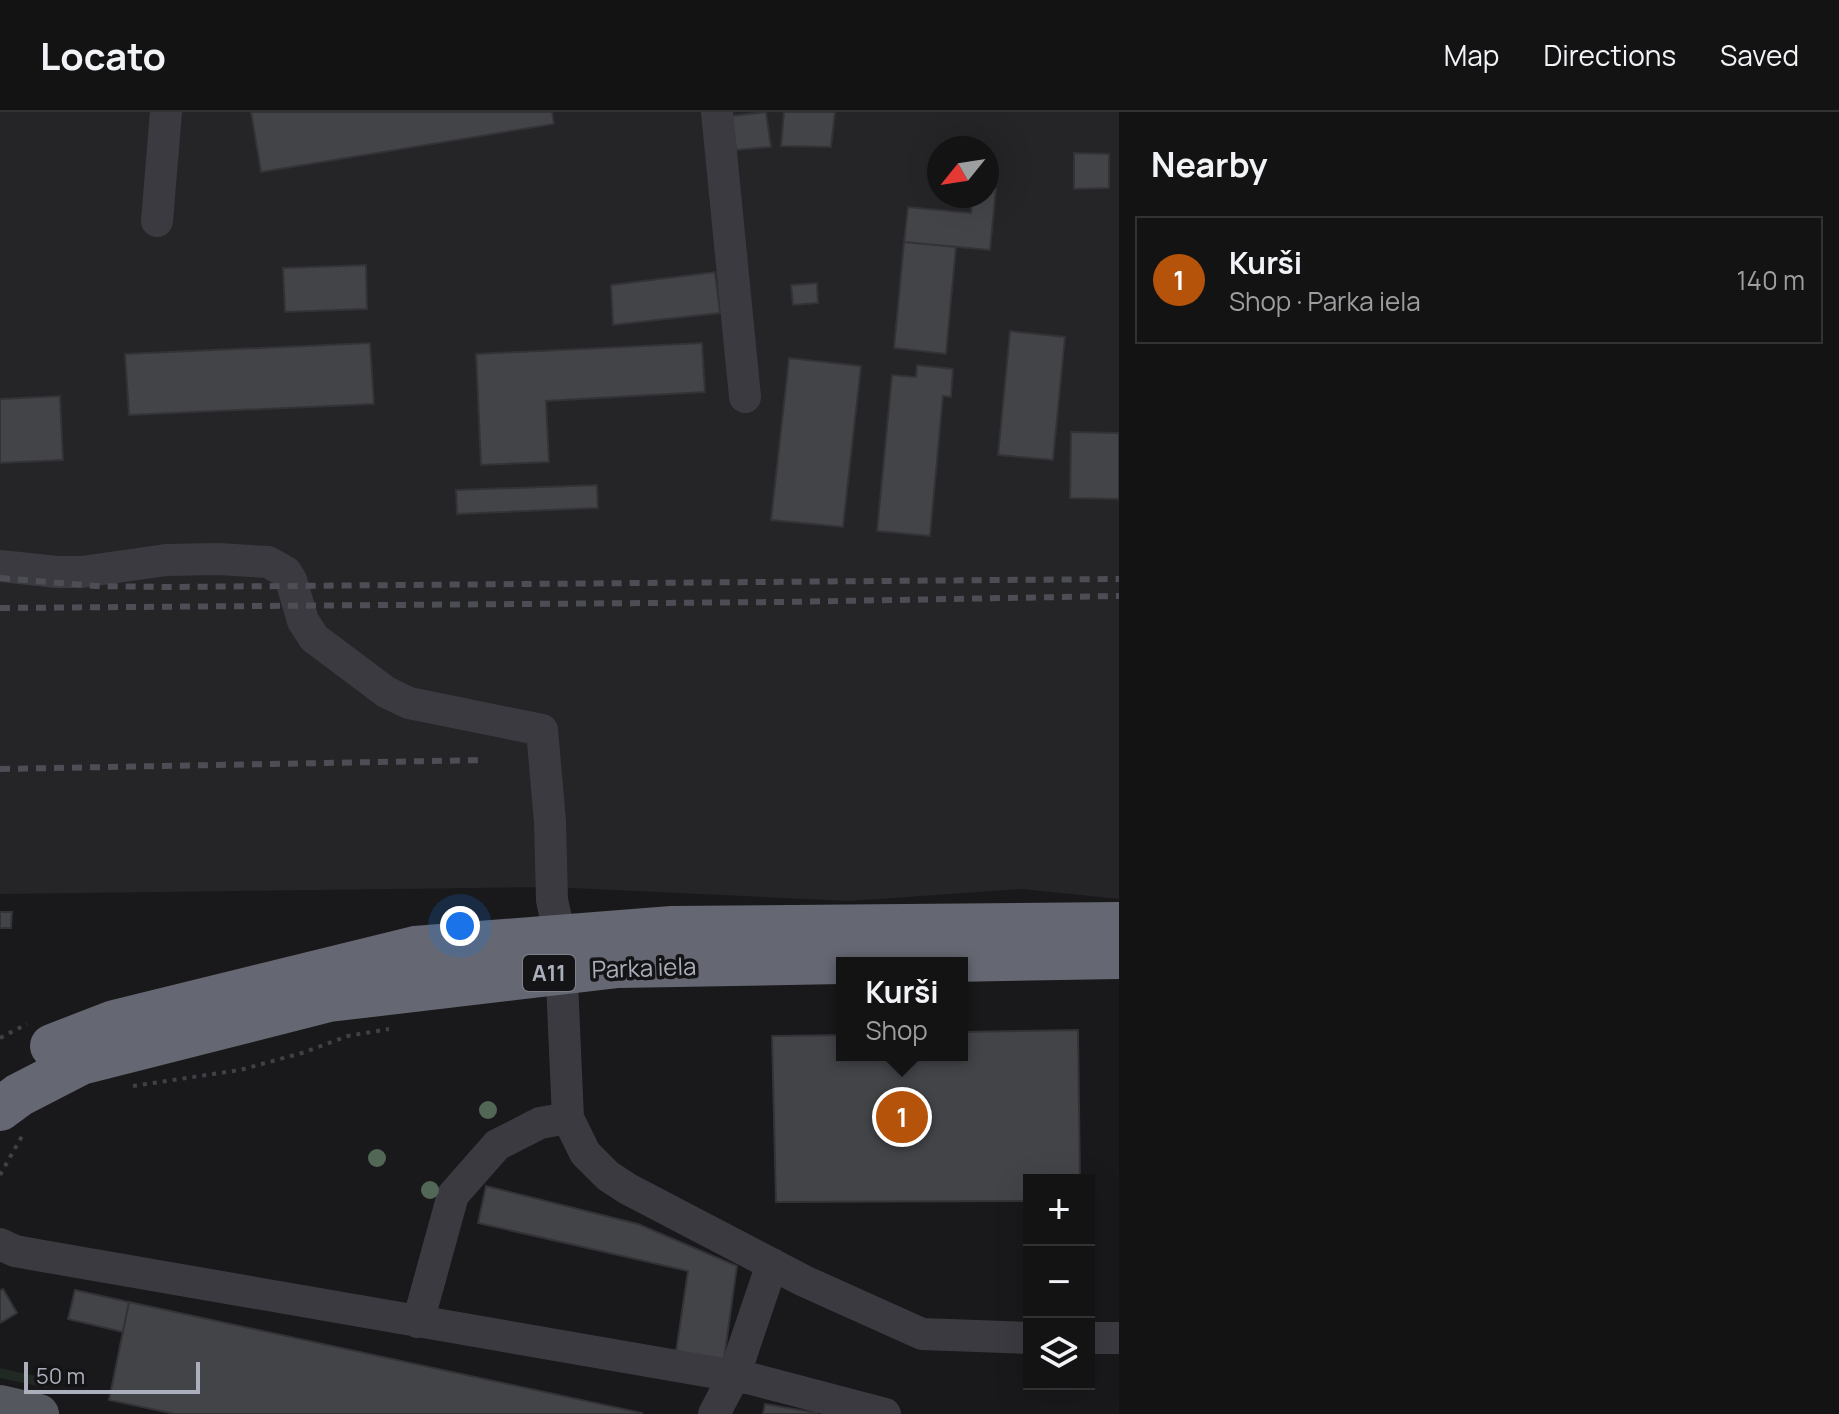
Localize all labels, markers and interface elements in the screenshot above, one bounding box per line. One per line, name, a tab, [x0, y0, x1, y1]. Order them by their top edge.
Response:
text: Locato	[40, 29, 166, 81]
text: Map	[1444, 36, 1499, 74]
text: Directions	[1543, 36, 1676, 74]
text: Saved	[1720, 36, 1799, 74]
north arrow	[927, 136, 999, 208]
text: Nearby	[1151, 141, 1267, 187]
text: Kurši	[1229, 242, 1302, 283]
text: 1	[1173, 262, 1185, 298]
text: 140 m	[1736, 262, 1805, 298]
text: Shop · Parka iela	[1229, 283, 1421, 319]
your location	[440, 906, 480, 946]
street label: Parka iela	[591, 949, 697, 985]
road number: A11	[523, 955, 575, 991]
popup	[836, 957, 968, 1061]
text: Kurši	[865, 971, 939, 1012]
text: Shop	[865, 1012, 928, 1048]
pin: 1	[876, 1087, 928, 1147]
map controls	[1023, 1174, 1095, 1390]
button: +	[1023, 1174, 1095, 1246]
button: −	[1023, 1246, 1095, 1318]
button: layers	[1023, 1318, 1095, 1390]
scale bar	[24, 1358, 200, 1394]
text: 50 m	[36, 1361, 85, 1391]

